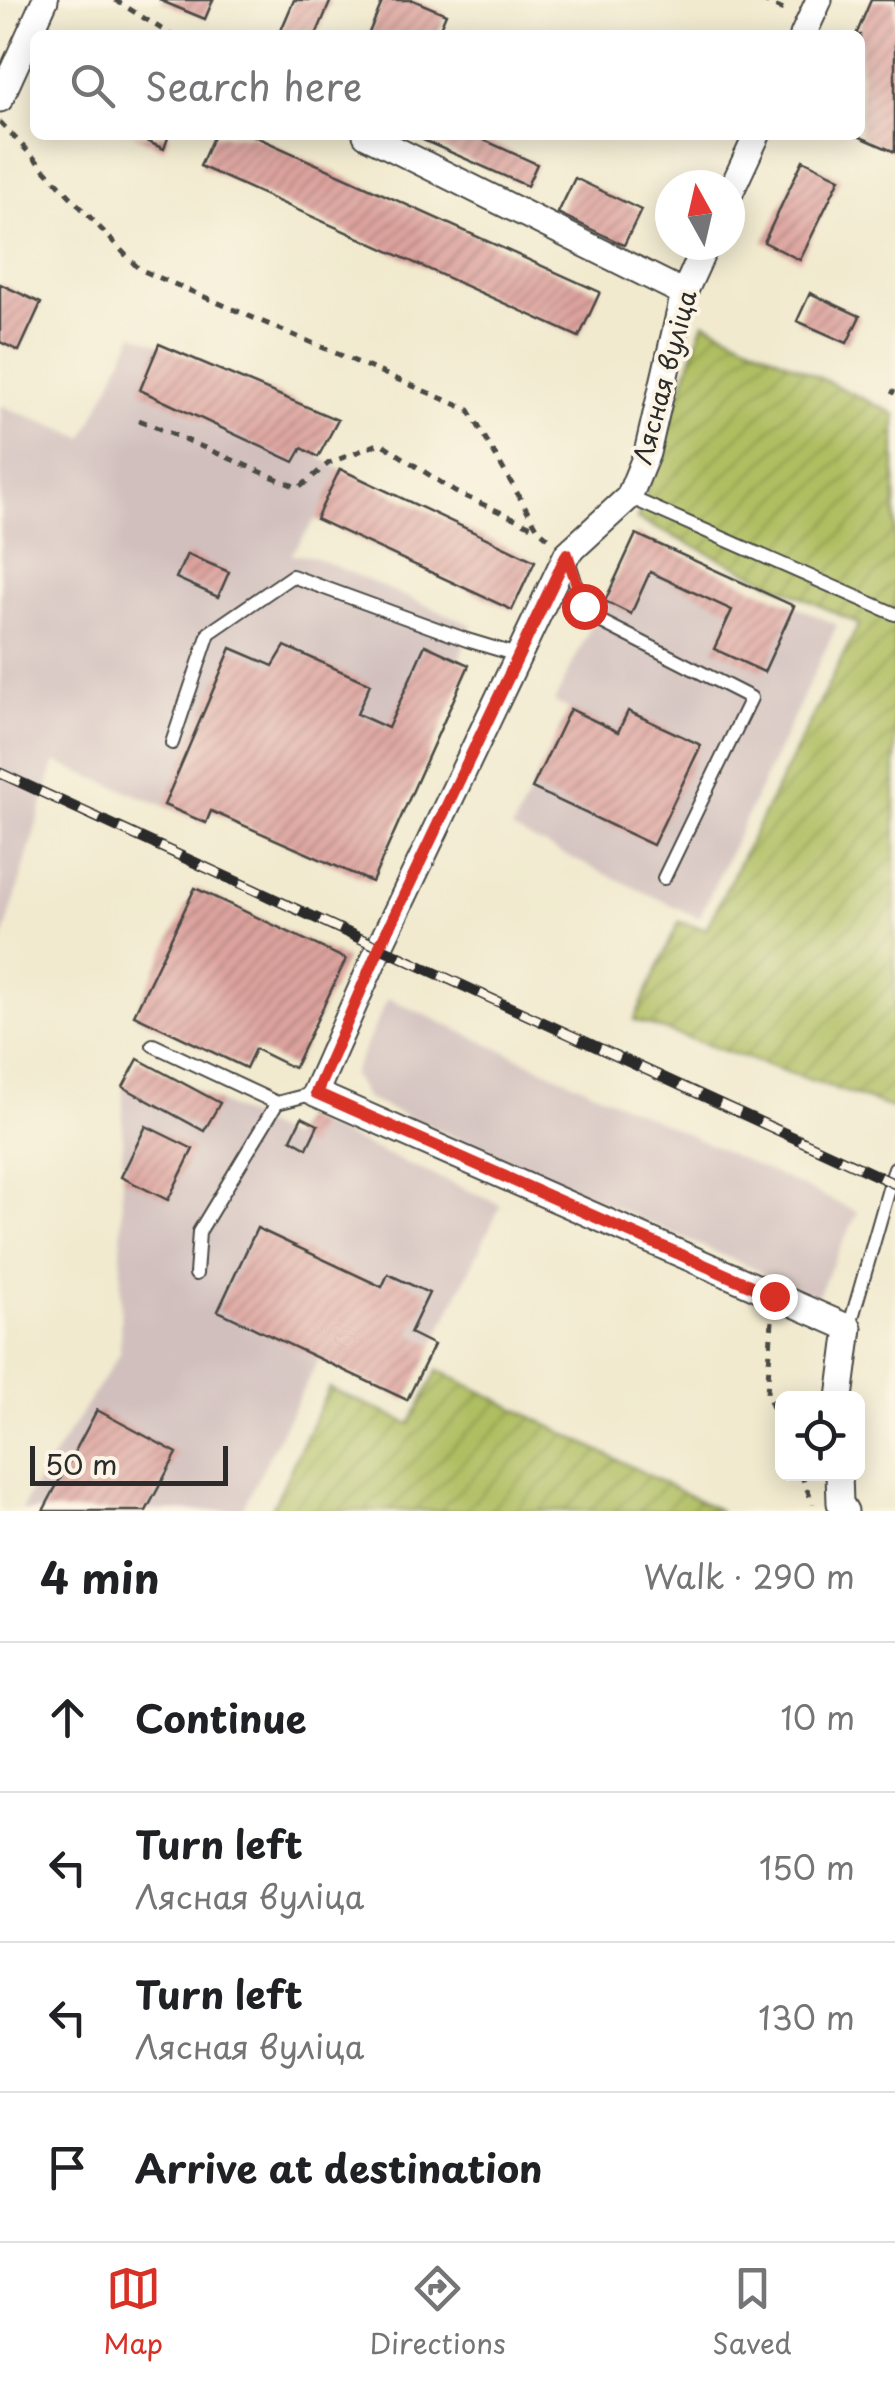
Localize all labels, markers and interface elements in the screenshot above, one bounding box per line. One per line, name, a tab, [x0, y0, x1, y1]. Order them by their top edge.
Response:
search box	[30, 30, 865, 140]
text: Search here	[145, 57, 362, 114]
icon: search	[65, 58, 120, 113]
north arrow	[655, 170, 745, 260]
street label: Лясная вуліца	[622, 285, 706, 468]
route start	[562, 584, 608, 630]
route end	[752, 1274, 798, 1320]
map controls	[775, 1391, 865, 1481]
button: locate	[775, 1391, 865, 1481]
scale bar	[30, 1441, 228, 1486]
text: 50 m	[45, 1442, 118, 1485]
text: 4 min	[40, 1545, 160, 1608]
text: Walk · 290 m	[643, 1552, 855, 1600]
text: Continue	[135, 1689, 306, 1746]
icon: ahead	[40, 1690, 95, 1745]
text: 10 m	[781, 1693, 855, 1741]
text: Turn left	[135, 1815, 303, 1872]
icon: left	[40, 1840, 95, 1895]
text: 150 m	[759, 1843, 855, 1891]
text: Лясная вуліца	[135, 1872, 364, 1920]
text: Turn left	[135, 1965, 303, 2022]
icon: left	[40, 1990, 95, 2045]
text: 130 m	[758, 1993, 855, 2041]
text: Лясная вуліца	[135, 2022, 364, 2070]
text: Arrive at destination	[135, 2139, 543, 2196]
icon: arrive	[40, 2140, 95, 2195]
tab: Map	[103, 2261, 163, 2364]
tab: Directions	[370, 2261, 506, 2364]
tab: Saved	[712, 2261, 792, 2364]

